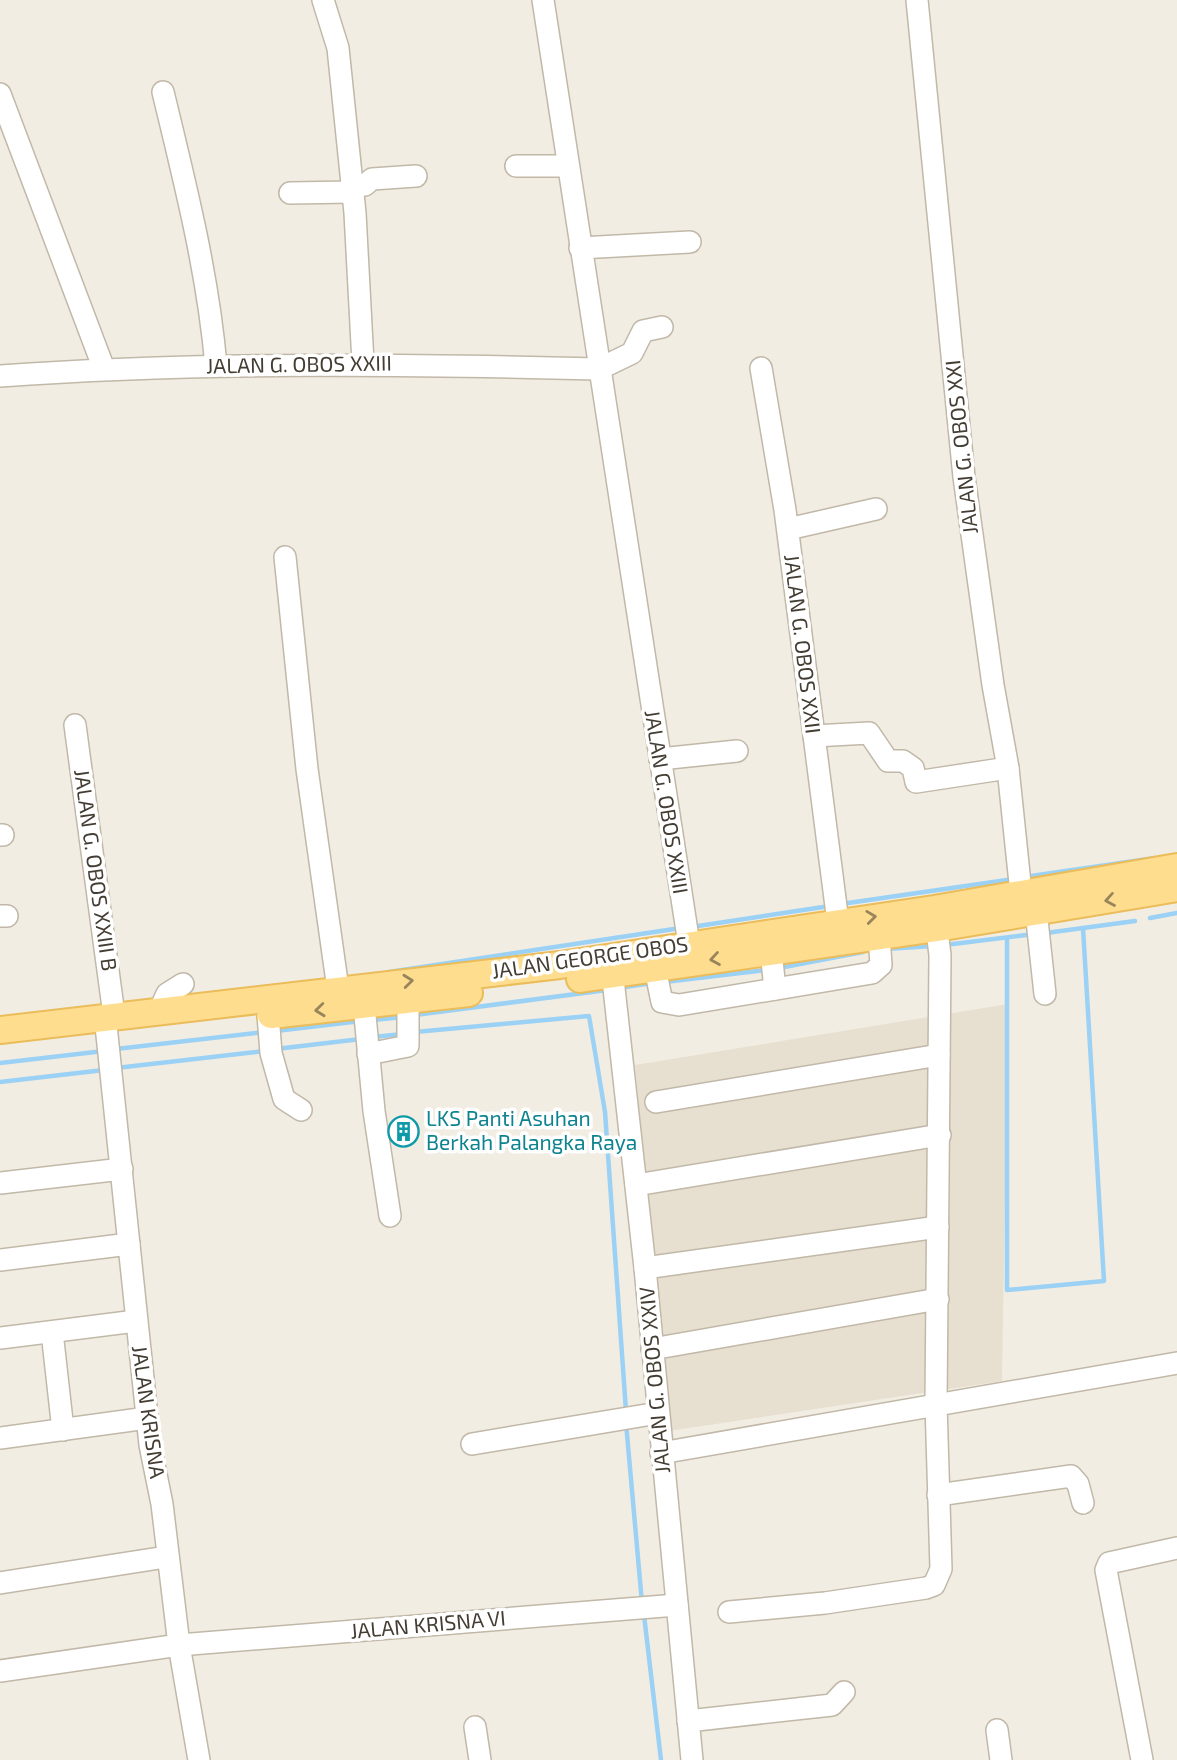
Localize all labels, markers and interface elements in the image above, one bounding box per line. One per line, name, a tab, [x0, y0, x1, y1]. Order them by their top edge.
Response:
street label: JALAN G. OBOS XXIII	[206, 349, 392, 378]
street label: JALAN G. OBOS XXI	[939, 359, 982, 535]
street label: JALAN G. OBOS XXII	[780, 553, 827, 735]
street label: JALAN G. OBOS XXIII	[641, 708, 694, 896]
street label: JALAN G. OBOS XXIII B	[70, 767, 123, 972]
one-way arrow	[1104, 892, 1116, 907]
one-way arrow	[866, 910, 877, 925]
street label: JALAN GEORGE OBOS	[490, 930, 690, 983]
one-way arrow	[709, 952, 721, 967]
one-way arrow	[403, 974, 414, 989]
one-way arrow	[314, 1002, 325, 1017]
place label: LKS Panti Asuhan Berkah Palangka Raya	[426, 1105, 637, 1154]
building icon: LKS Panti Asuhan Berkah Palangka Raya	[386, 1114, 420, 1148]
street label: JALAN G. OBOS XXIV	[633, 1285, 674, 1475]
street label: JALAN KRISNA	[128, 1344, 171, 1480]
street label: JALAN KRISNA VI	[349, 1604, 507, 1643]

